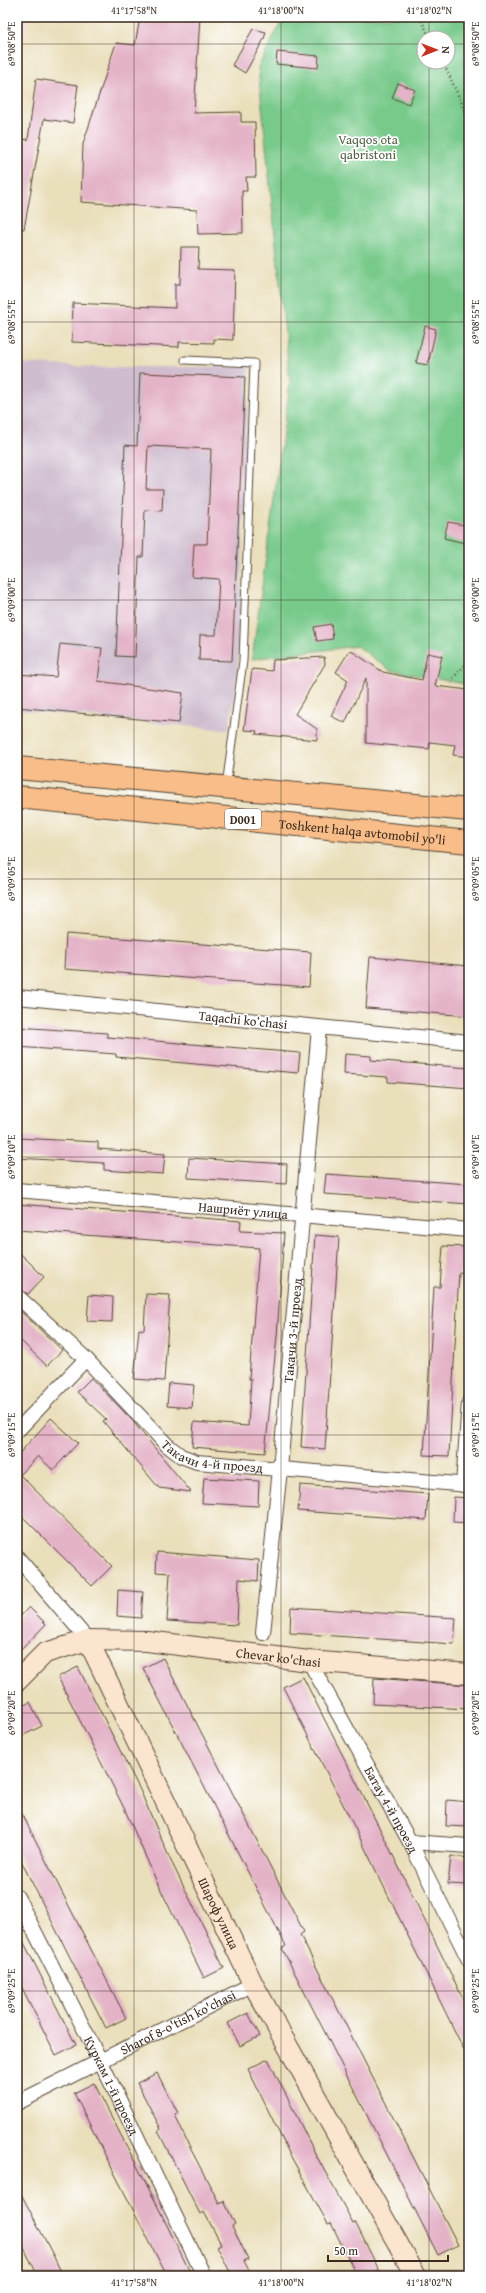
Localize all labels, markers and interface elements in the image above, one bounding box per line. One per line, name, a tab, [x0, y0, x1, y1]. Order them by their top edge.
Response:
text: 41°17'58"N	[111, 3, 157, 18]
text: 41°18'00"N	[258, 3, 304, 18]
text: 41°18'02"N	[406, 3, 452, 18]
text: 69°08'50"E	[4, 22, 19, 66]
text: 69°08'50"E	[468, 22, 483, 66]
north arrow	[416, 30, 456, 70]
text: N	[438, 46, 454, 54]
park label: Vaqqos ota qabristoni	[338, 130, 399, 164]
text: 69°08'55"E	[4, 300, 19, 344]
text: 69°08'55"E	[468, 300, 483, 344]
text: 69°09'00"E	[4, 578, 19, 622]
text: 69°09'00"E	[468, 578, 483, 622]
road number: D001	[225, 809, 261, 829]
street label: Toshkent halqa avtomobil yo'li	[278, 814, 447, 849]
text: 69°09'05"E	[4, 857, 19, 901]
text: 69°09'05"E	[468, 857, 483, 901]
street label: Taqachi koʻchasi	[198, 1006, 289, 1034]
text: 69°09'10"E	[4, 1135, 19, 1179]
text: 69°09'10"E	[468, 1135, 483, 1179]
street label: Нашриёт улица	[198, 1197, 289, 1224]
street label: Такачи 3-й проезд	[278, 1277, 306, 1384]
text: 69°09'15"E	[4, 1413, 19, 1457]
text: 69°09'15"E	[468, 1413, 483, 1457]
street label: Такачи 4-й проезд	[157, 1435, 264, 1477]
street label: Chevar ko'chasi	[235, 1643, 322, 1671]
text: 69°09'20"E	[4, 1691, 19, 1735]
text: 69°09'20"E	[468, 1691, 483, 1735]
street label: Батау 4-й проезд	[360, 1763, 423, 1856]
street label: Шароф улица	[194, 1874, 245, 1953]
text: 69°09'25"E	[4, 1969, 19, 2013]
text: 69°09'25"E	[468, 1969, 483, 2013]
street label: Sharof 8-o'tish ko'chasi	[117, 1985, 239, 2059]
street label: Куркам 1-й проезд	[80, 2033, 144, 2138]
scale bar	[328, 2237, 448, 2263]
text: 50 m	[334, 2242, 358, 2259]
text: 41°17'58"N	[111, 2275, 157, 2290]
text: 41°18'00"N	[258, 2275, 304, 2290]
text: 41°18'02"N	[406, 2275, 452, 2290]

